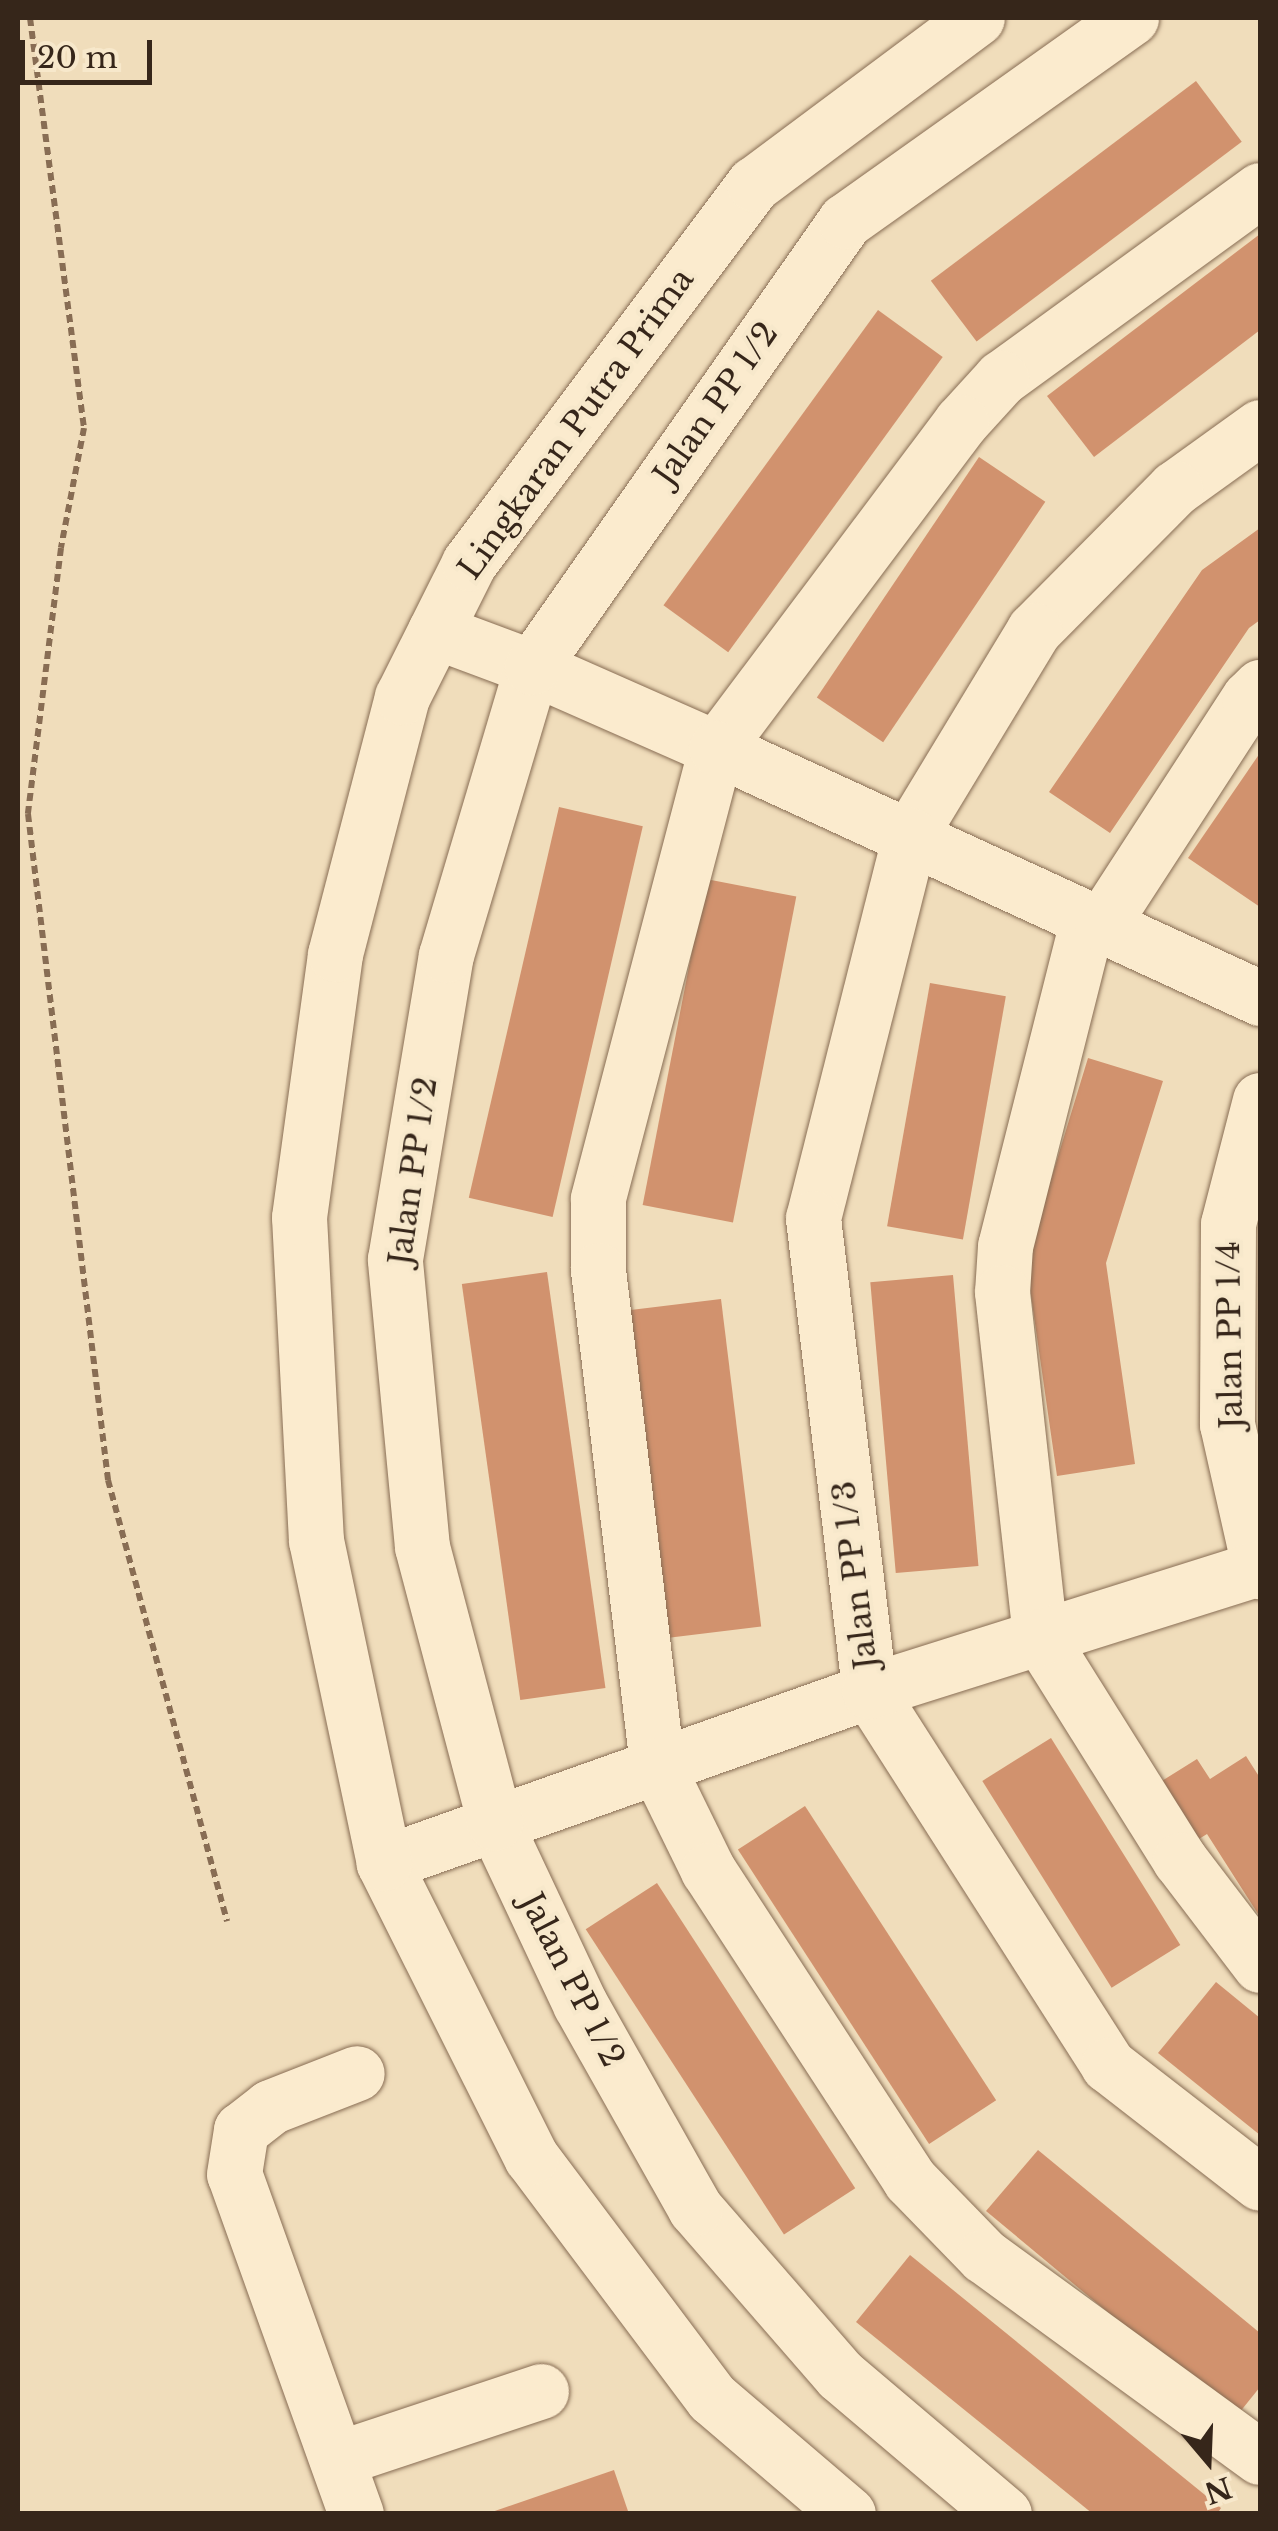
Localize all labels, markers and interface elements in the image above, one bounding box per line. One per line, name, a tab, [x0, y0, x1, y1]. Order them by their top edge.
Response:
scale bar	[25, 20, 158, 82]
text: 20 m	[37, 39, 118, 76]
street label: Lingkaran Putra Prima	[450, 261, 702, 587]
street label: Jalan PP 1/2	[646, 315, 786, 493]
street label: Jalan PP 1/2	[381, 1074, 445, 1268]
street label: Jalan PP 1/4	[1209, 1240, 1251, 1430]
street label: Jalan PP 1/3	[824, 1478, 886, 1672]
street label: Jalan PP 1/2	[512, 1886, 632, 2074]
north arrow	[1158, 2411, 1258, 2511]
text: N	[1200, 2469, 1236, 2511]

